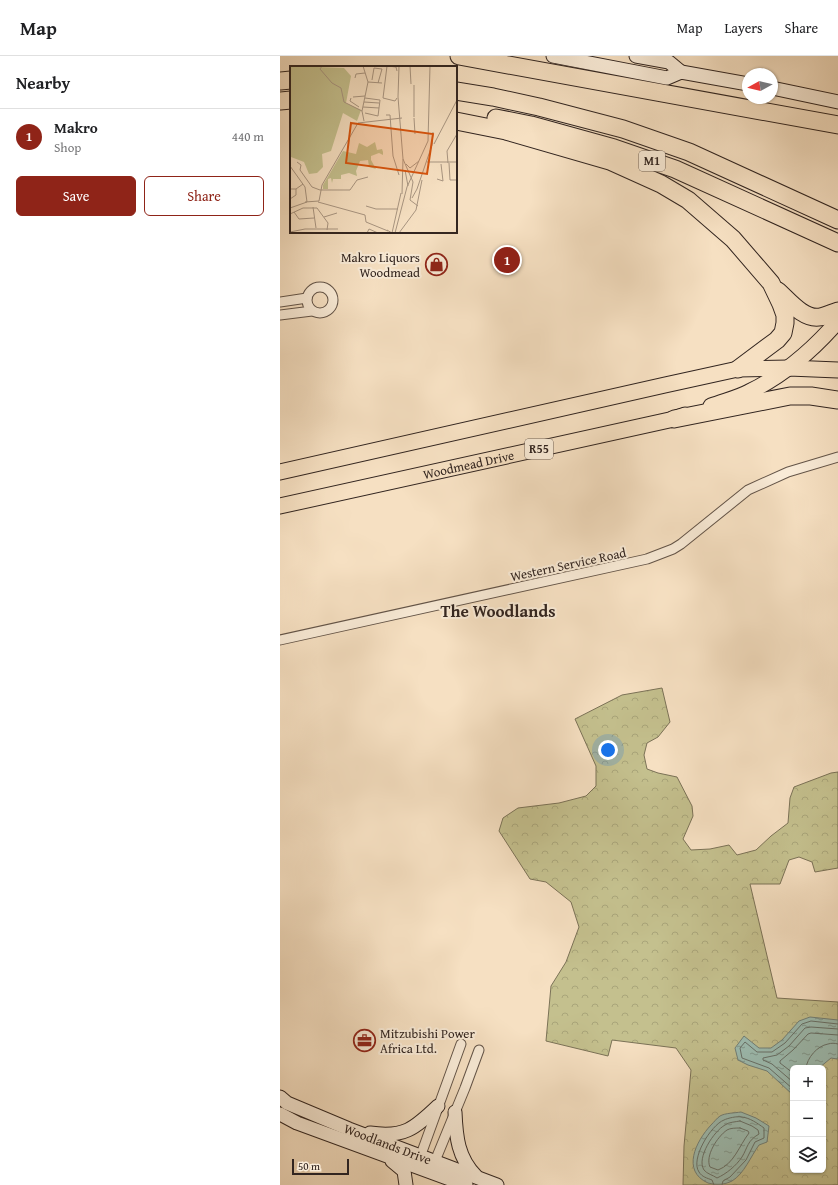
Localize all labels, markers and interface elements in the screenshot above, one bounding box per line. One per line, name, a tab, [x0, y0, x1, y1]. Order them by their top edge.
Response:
text: Map	[20, 14, 57, 42]
text: Map	[677, 18, 703, 38]
text: Layers	[725, 18, 763, 38]
text: Share	[785, 18, 818, 38]
inset map	[290, 66, 457, 233]
north arrow	[742, 68, 778, 104]
text: Nearby	[16, 70, 70, 95]
text: Makro	[54, 117, 98, 138]
text: 1	[26, 127, 32, 146]
text: 440 m	[232, 127, 264, 146]
text: Shop	[54, 138, 81, 157]
road number: M1	[639, 151, 665, 171]
button: Save	[16, 176, 136, 216]
button: Share	[144, 176, 264, 216]
pin: 1	[494, 245, 520, 275]
place label: Makro Liquors Woodmead	[341, 248, 420, 282]
shop icon: Makro Liquors Woodmead	[423, 251, 449, 277]
road number: R55	[525, 439, 553, 459]
street label: Woodmead Drive	[421, 446, 516, 484]
street label: Western Service Road	[508, 543, 628, 586]
district label: The Woodlands	[441, 598, 555, 623]
your location	[598, 740, 618, 760]
place label: Mitzubishi Power Africa Ltd.	[380, 1024, 475, 1058]
office icon: Mitzubishi Power Africa Ltd.	[352, 1027, 378, 1053]
map controls	[790, 1065, 826, 1173]
button: +	[790, 1065, 826, 1101]
button: −	[790, 1101, 826, 1137]
street label: Woodlands Drive	[341, 1119, 434, 1169]
button: layers	[790, 1137, 826, 1173]
scale bar	[292, 1157, 349, 1176]
text: 50 m	[298, 1158, 320, 1174]

